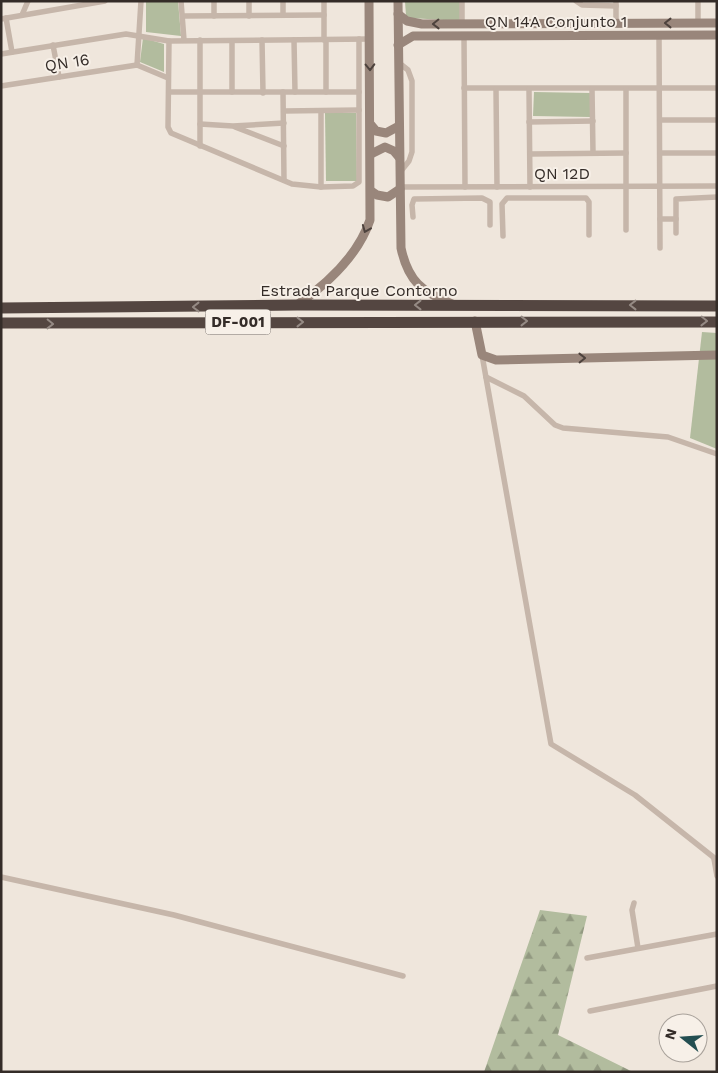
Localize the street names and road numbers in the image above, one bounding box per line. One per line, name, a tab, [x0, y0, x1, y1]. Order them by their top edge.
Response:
street label: QN 14A Conjunto 1	[485, 12, 627, 31]
street label: QN 16	[43, 50, 91, 75]
street label: QN 12D	[534, 164, 590, 183]
street label: Estrada Parque Contorno	[260, 281, 458, 300]
road number: DF-001	[206, 310, 270, 334]

